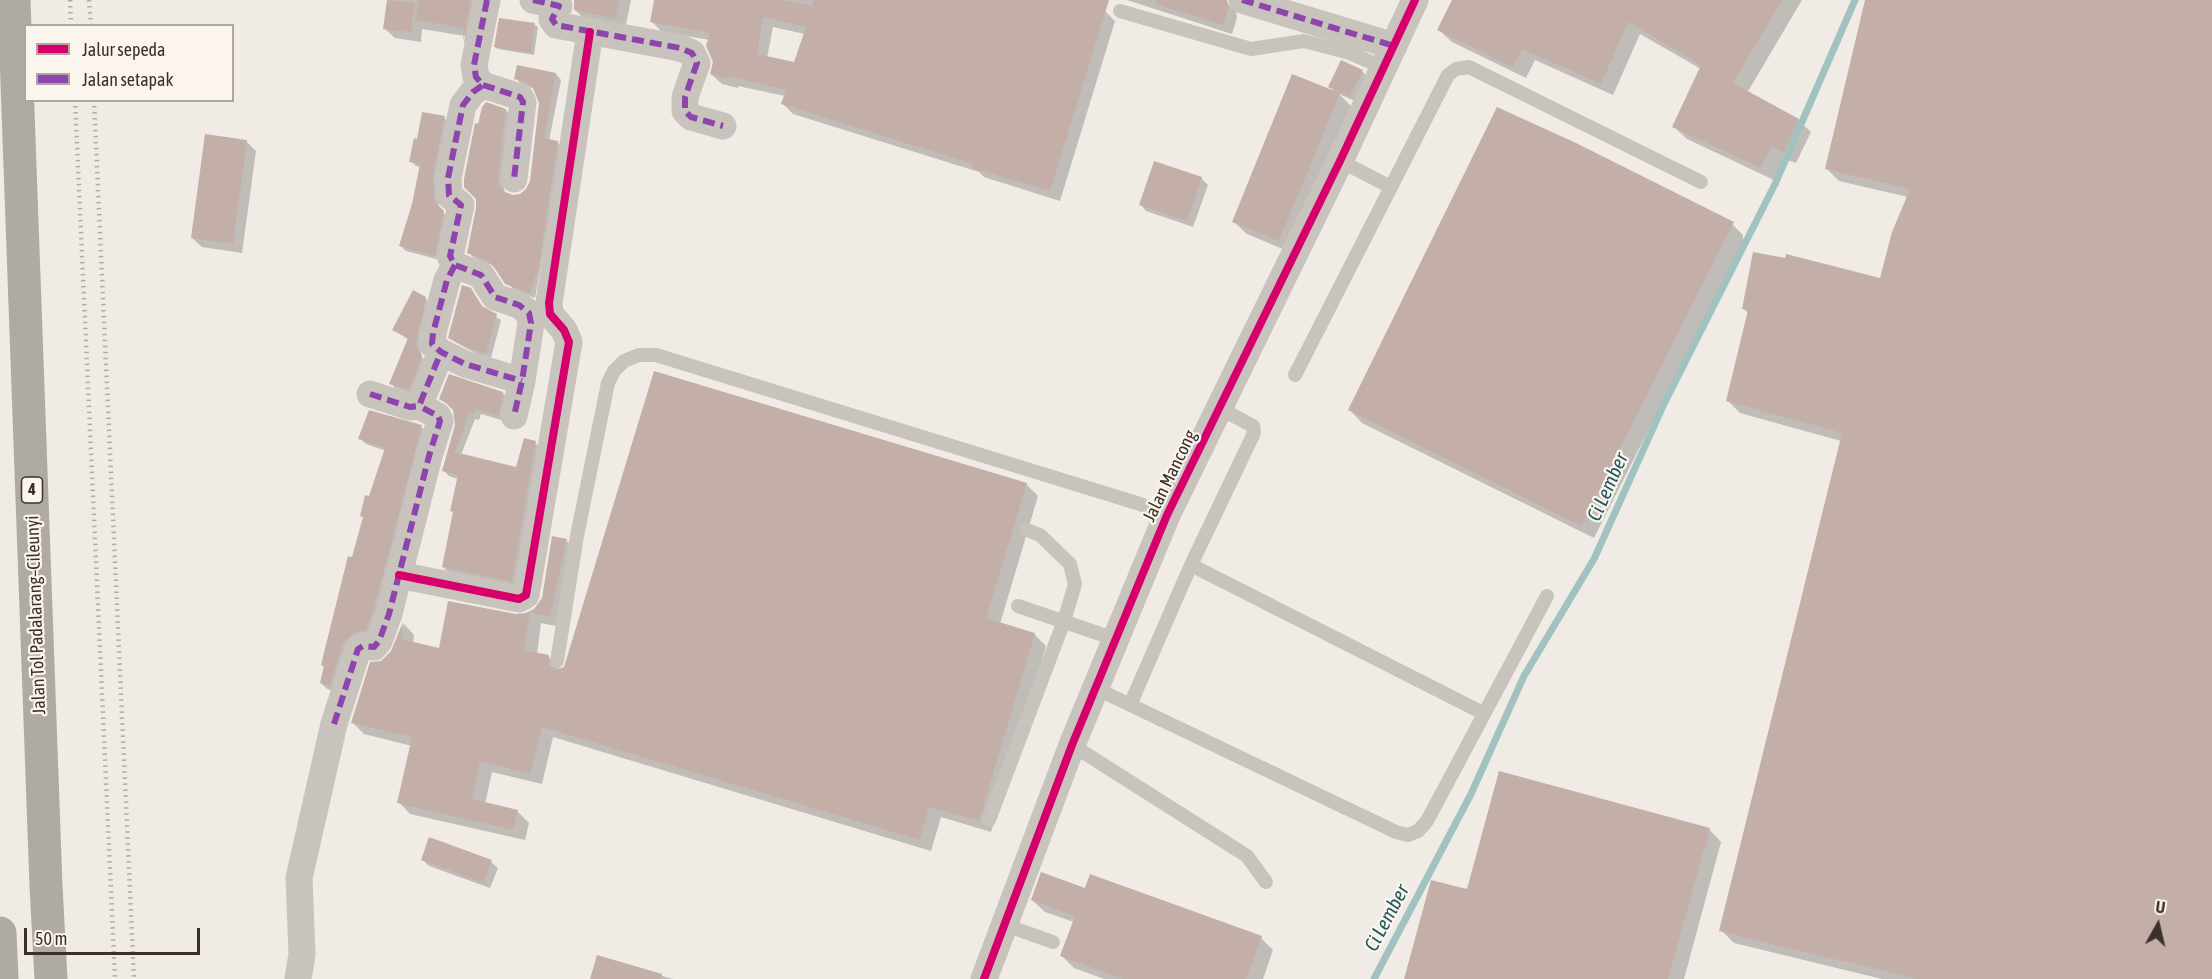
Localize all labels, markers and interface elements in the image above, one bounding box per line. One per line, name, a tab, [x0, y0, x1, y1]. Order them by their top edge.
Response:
legend	[24, 24, 234, 102]
text: Jalur sepeda	[82, 39, 165, 60]
text: Jalan setapak	[82, 69, 173, 90]
street label: Jalan Mancong	[1139, 427, 1201, 525]
water label: Ci Lember	[1582, 449, 1634, 525]
road number: 4	[22, 477, 42, 503]
street label: Jalan Tol Padalarang–Cileunyi	[22, 515, 50, 715]
water label: Ci Lember	[1359, 881, 1415, 955]
north arrow	[2128, 895, 2188, 955]
text: U	[2155, 898, 2166, 917]
scale bar	[27, 916, 202, 954]
text: 50 m	[35, 928, 67, 949]

